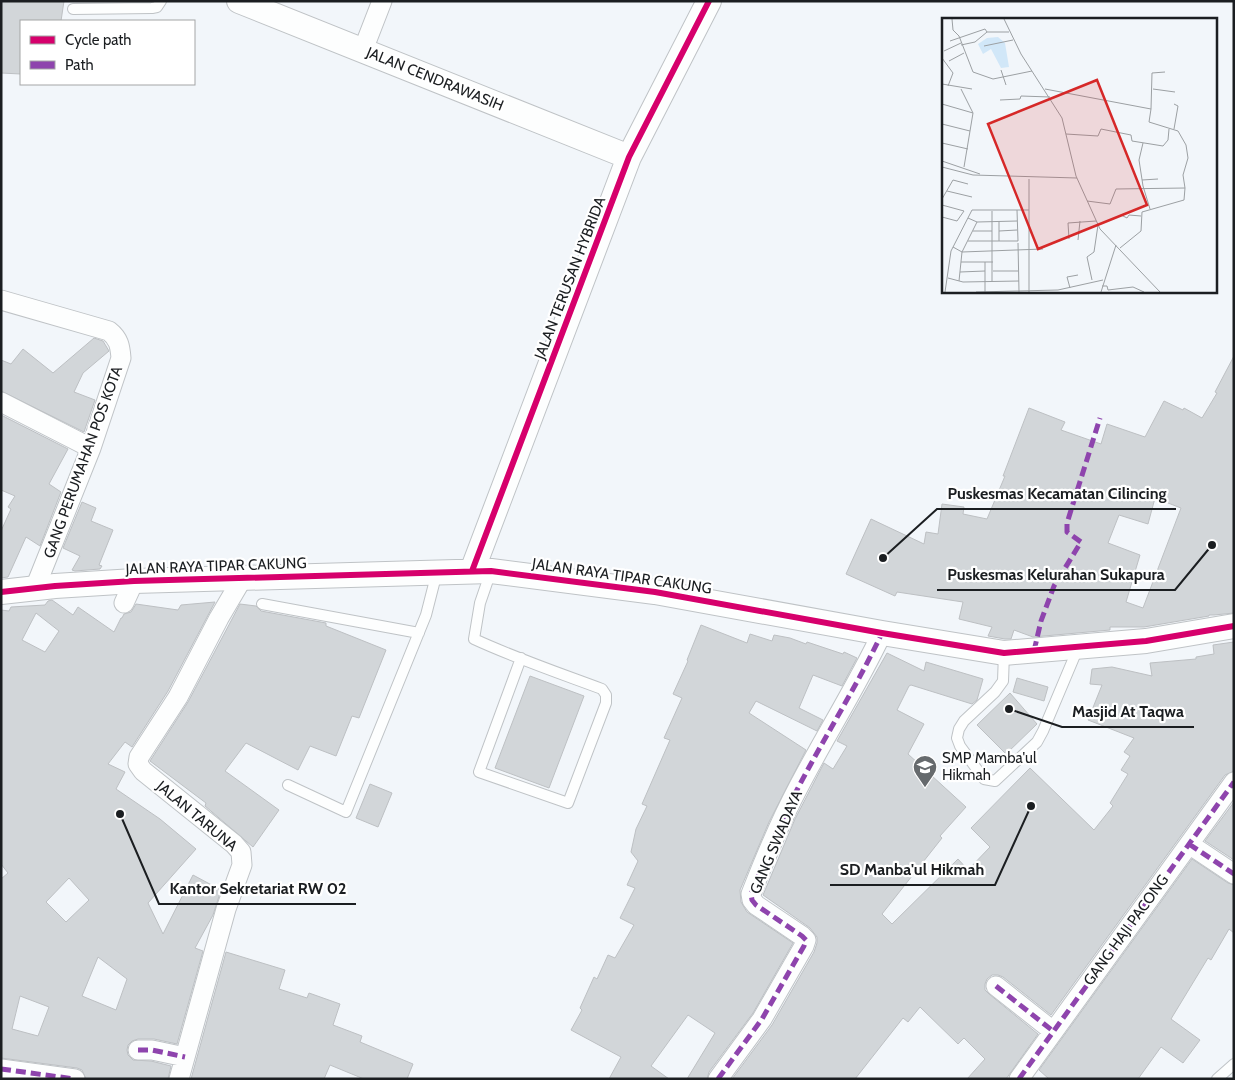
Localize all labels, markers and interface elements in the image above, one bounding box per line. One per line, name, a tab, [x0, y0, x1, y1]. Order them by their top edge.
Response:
inset map	[942, 18, 1218, 292]
legend	[20, 20, 195, 85]
text: Cycle path	[65, 31, 131, 49]
street label: JALAN CENDRAWASIH	[363, 43, 506, 115]
text: Path	[65, 56, 94, 74]
street label: JALAN TERUSAN HYBRIDA	[530, 193, 610, 363]
street label: GANG PERUMAHAN POS KOTA	[40, 363, 126, 561]
callout: Puskesmas Kecamatan Cilincing	[937, 478, 1176, 509]
text: Puskesmas Kecamatan Cilincing	[947, 484, 1167, 503]
street label: JALAN RAYA TIPAR CAKUNG	[124, 554, 307, 578]
street label: JALAN RAYA TIPAR CAKUNG	[530, 554, 713, 598]
callout: Puskesmas Kelurahan Sukapura	[937, 559, 1175, 590]
text: Puskesmas Kelurahan Sukapura	[947, 565, 1165, 584]
callout: Masjid At Taqwa	[1062, 696, 1194, 727]
text: Masjid At Taqwa	[1072, 702, 1184, 721]
place label: SMP Mamba'ul Hikmah	[942, 749, 1037, 784]
school or university icon: SMP Mamba'ul Hikmah	[912, 754, 938, 788]
street label: JALAN TARUNA	[152, 776, 242, 855]
street label: GANG SWADAYA	[746, 787, 806, 896]
callout: SD Manba'ul Hikmah	[830, 854, 995, 885]
text: SD Manba'ul Hikmah	[840, 860, 984, 879]
street label: GANG HAJI PACONG	[1080, 871, 1172, 989]
callout: Kantor Sekretariat RW 02	[159, 873, 356, 904]
text: Kantor Sekretariat RW 02	[169, 879, 347, 898]

